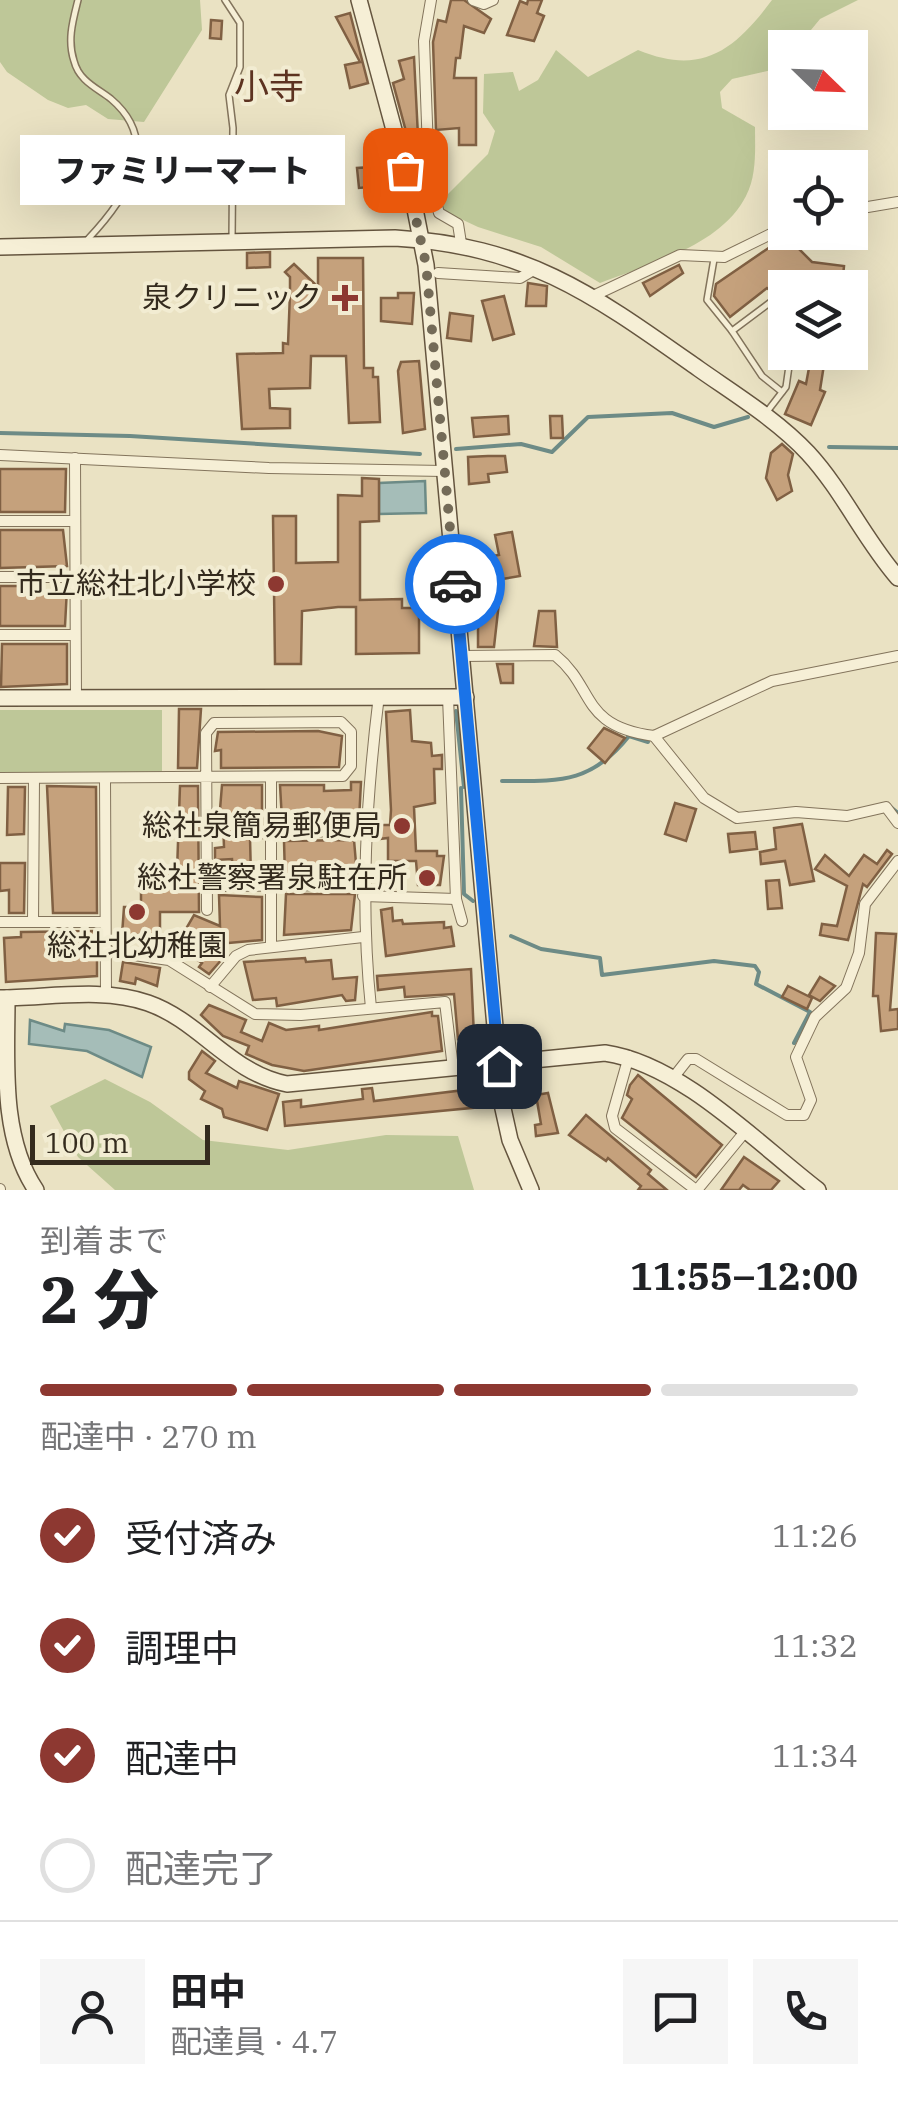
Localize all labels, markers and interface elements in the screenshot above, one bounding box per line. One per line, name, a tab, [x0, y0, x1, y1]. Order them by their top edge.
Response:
north arrow	[768, 30, 868, 130]
map controls	[768, 30, 868, 370]
district label: 小寺	[234, 63, 304, 109]
pin	[363, 128, 448, 213]
callout: ファミリーマート	[20, 135, 345, 205]
icon: bag	[378, 143, 433, 198]
text: ファミリーマート	[54, 149, 311, 191]
button: locate	[768, 150, 868, 250]
button: layers	[768, 270, 868, 370]
place label: 泉クリニック	[142, 277, 322, 316]
marker: 泉クリニック	[332, 285, 358, 311]
courier	[405, 534, 505, 634]
icon: car	[428, 557, 483, 612]
place label: 市立総社北小学校	[16, 563, 256, 602]
marker: 市立総社北小学校	[265, 573, 287, 595]
place label: 総社泉簡易郵便局	[142, 805, 382, 844]
marker: 総社泉簡易郵便局	[391, 815, 413, 837]
place label: 総社警察署泉駐在所	[137, 857, 407, 896]
marker: 総社警察署泉駐在所	[416, 867, 438, 889]
marker: 総社北幼稚園	[126, 901, 148, 923]
place label: 総社北幼稚園	[47, 925, 227, 964]
pin	[457, 1024, 542, 1109]
icon: home	[472, 1039, 527, 1094]
scale bar	[30, 1120, 210, 1164]
text: 100 m	[45, 1124, 129, 1161]
text: 到着まで	[40, 1219, 168, 1261]
text: 11:55–12:00	[630, 1251, 858, 1300]
text: 2 分	[40, 1256, 159, 1341]
text: 配達中 · 270 m	[40, 1415, 257, 1457]
icon: check	[40, 1508, 95, 1563]
text: 受付済み	[125, 1513, 277, 1562]
text: 11:26	[772, 1514, 858, 1556]
icon: check	[40, 1618, 95, 1673]
text: 調理中	[125, 1623, 239, 1672]
text: 11:32	[772, 1624, 858, 1666]
icon: check	[40, 1728, 95, 1783]
text: 配達中	[125, 1733, 239, 1782]
text: 11:34	[772, 1734, 858, 1776]
text: 配達完了	[125, 1843, 277, 1892]
button: person	[40, 1959, 145, 2064]
button: chat	[623, 1959, 728, 2064]
button: phone	[753, 1959, 858, 2064]
text: 田中	[170, 1966, 246, 2015]
text: 配達員 · 4.7	[170, 2020, 338, 2062]

